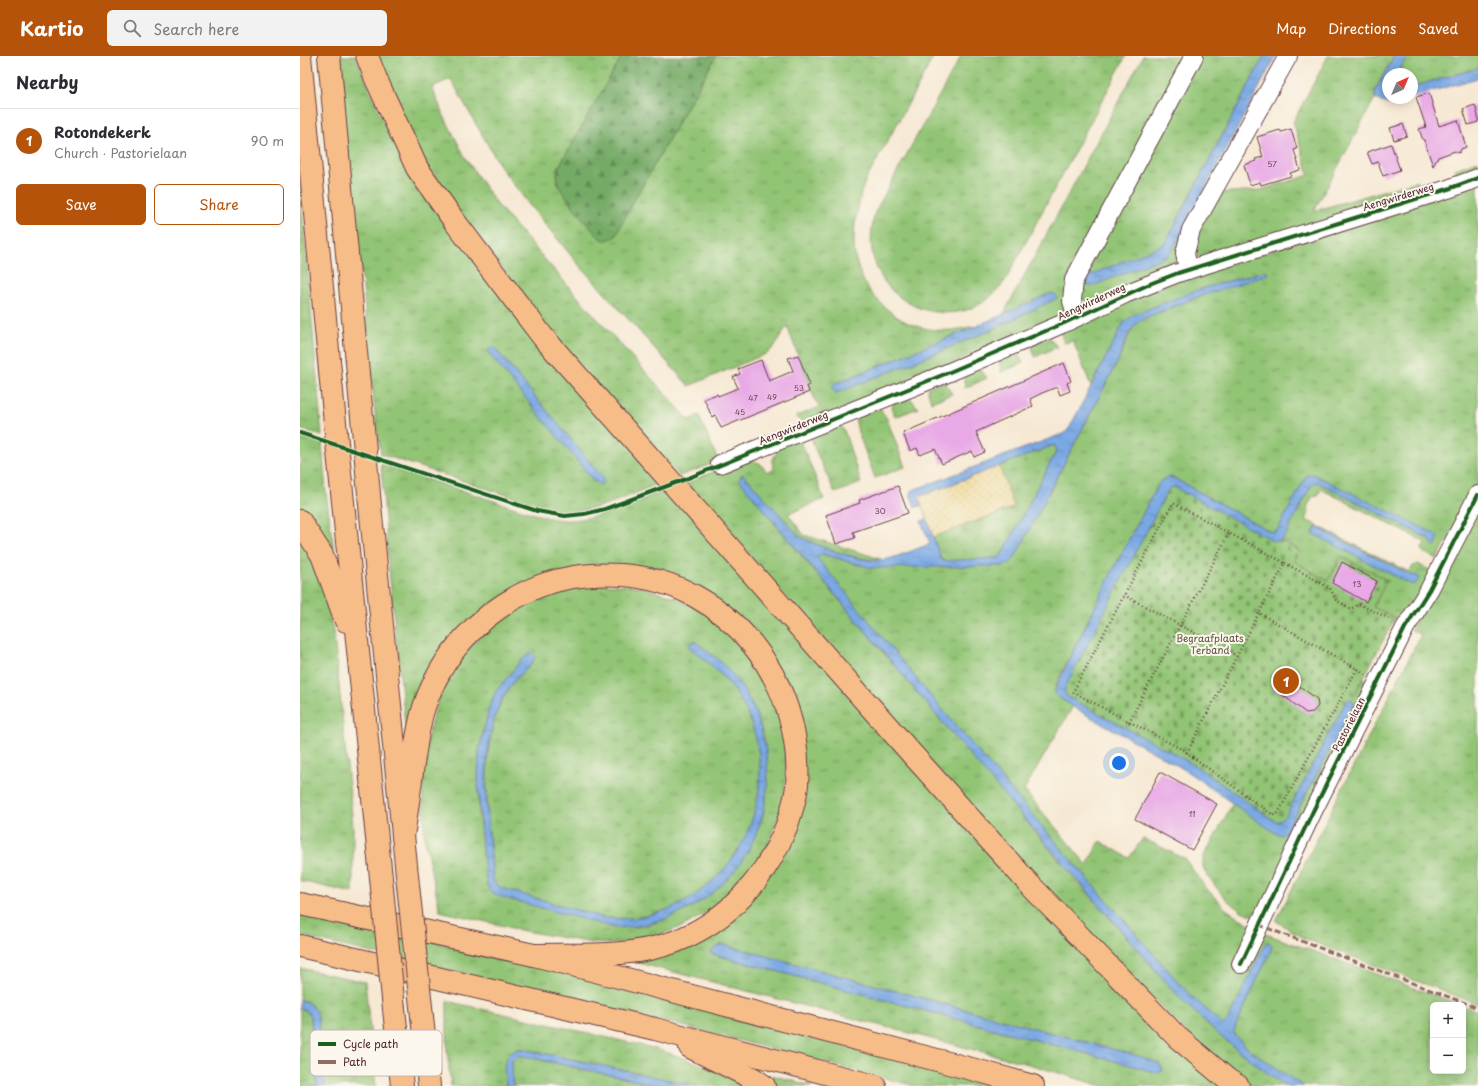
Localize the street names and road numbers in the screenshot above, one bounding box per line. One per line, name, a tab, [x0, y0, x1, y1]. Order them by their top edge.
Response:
street label: Aengwirderweg	[1361, 178, 1435, 214]
street label: Aengwirderweg	[1054, 279, 1128, 323]
street label: Aengwirderweg	[756, 406, 830, 448]
street label: Pastorielaan	[1328, 694, 1368, 754]

